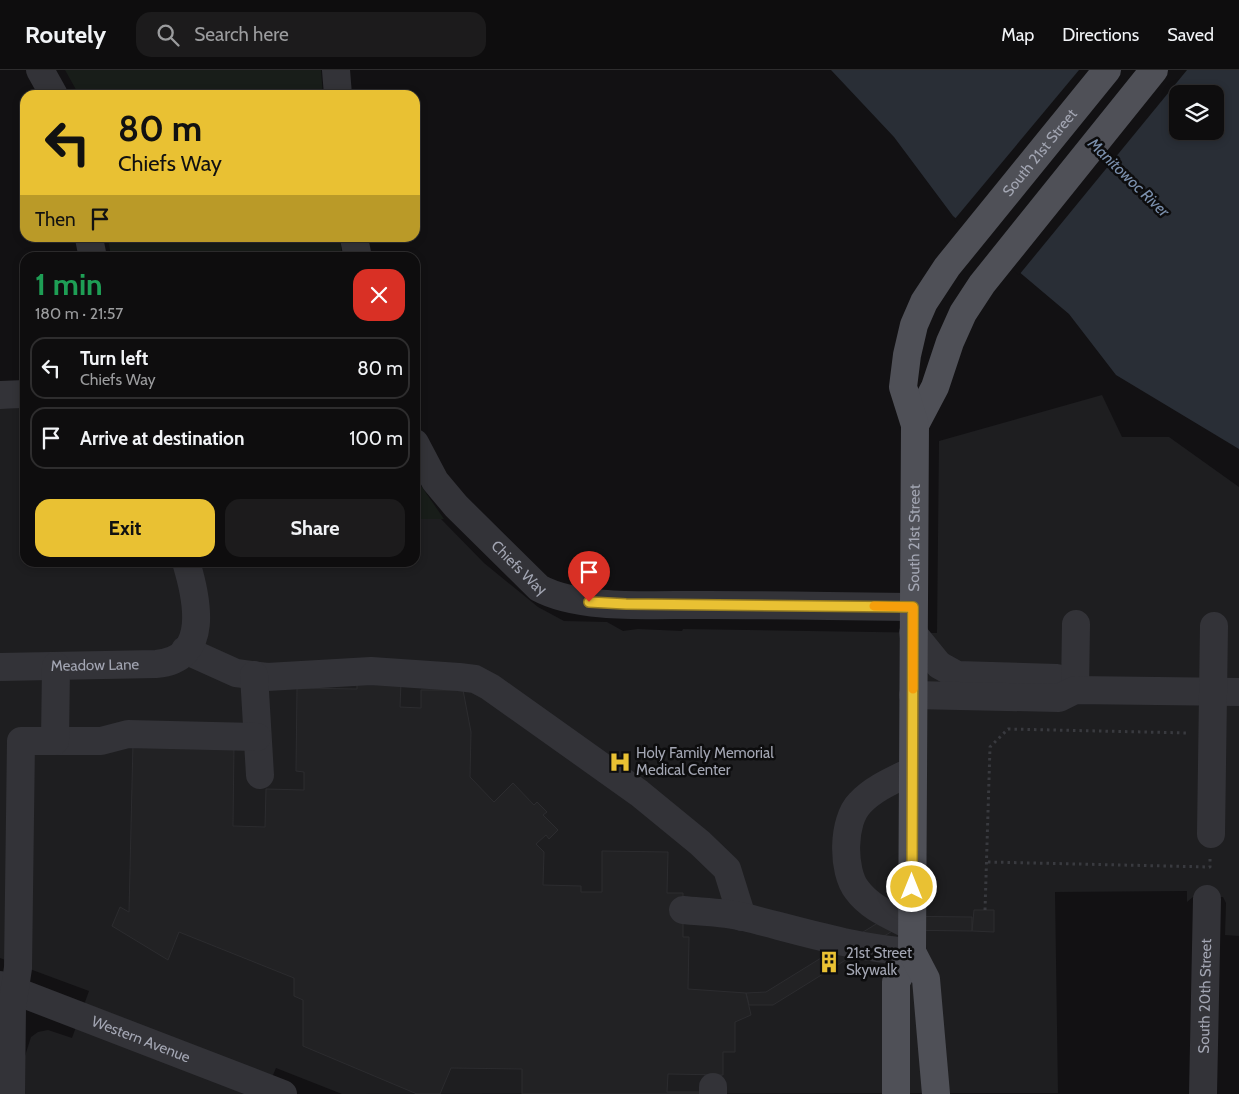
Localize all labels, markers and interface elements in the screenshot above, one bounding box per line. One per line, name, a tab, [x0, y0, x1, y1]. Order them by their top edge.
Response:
search box	[136, 12, 486, 57]
text: Routely	[25, 20, 106, 49]
icon: search	[154, 21, 182, 49]
text: Search here	[194, 23, 289, 46]
text: Map	[1001, 24, 1034, 46]
text: Directions	[1062, 24, 1139, 46]
text: Saved	[1167, 24, 1214, 46]
map controls	[1169, 85, 1224, 140]
button: layers	[1169, 85, 1224, 140]
street label: South 21st Street	[999, 105, 1081, 200]
text: 80 m	[118, 107, 202, 150]
icon: left	[35, 110, 100, 175]
water label: Manitowoc River	[1083, 133, 1174, 222]
text: Chiefs Way	[118, 150, 222, 177]
icon: arrive	[86, 205, 114, 233]
text: Then	[35, 208, 76, 231]
text: 1 min	[35, 266, 103, 303]
button: close	[353, 269, 405, 321]
text: 180 m · 21:57	[35, 304, 123, 323]
text: Turn left	[80, 347, 148, 370]
icon: left	[37, 354, 65, 382]
text: 80 m	[357, 357, 403, 380]
text: Chiefs Way	[80, 370, 156, 389]
icon: arrive	[37, 424, 65, 452]
text: Arrive at destination	[80, 427, 244, 450]
text: 100 m	[349, 427, 403, 450]
street label: South 21st Street	[905, 484, 924, 592]
button: Exit	[35, 499, 215, 557]
button: Share	[225, 499, 405, 557]
street label: Chiefs Way	[487, 537, 550, 599]
pin	[568, 551, 610, 602]
icon: arrive	[575, 558, 603, 586]
street label: Meadow Lane	[51, 655, 140, 675]
place label: Holy Family Memorial Medical Center	[636, 744, 774, 779]
hospital icon: Holy Family Memorial Medical Center	[607, 749, 633, 775]
position arrow	[885, 860, 937, 912]
street label: South 20th Street	[1195, 938, 1215, 1054]
place label: 21st Street Skywalk	[846, 944, 912, 979]
building icon: 21st Street Skywalk	[816, 949, 842, 975]
street label: Western Avenue	[89, 1012, 193, 1067]

